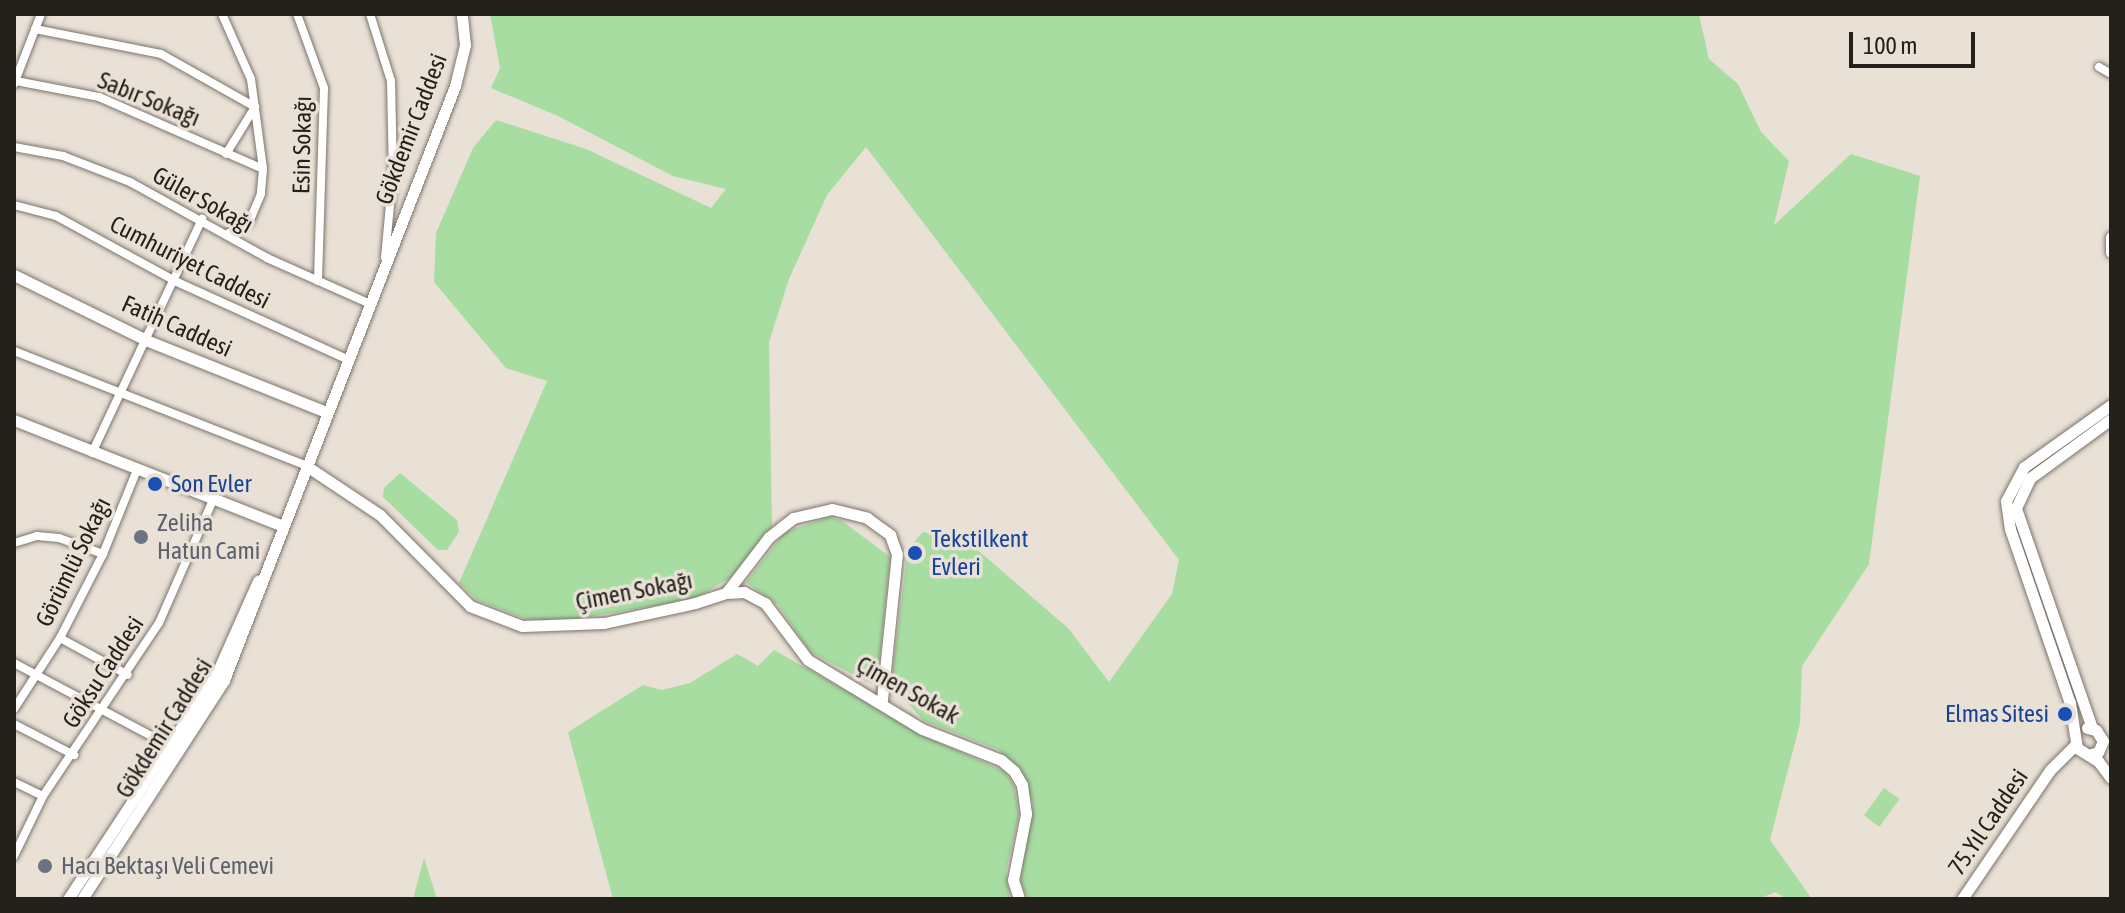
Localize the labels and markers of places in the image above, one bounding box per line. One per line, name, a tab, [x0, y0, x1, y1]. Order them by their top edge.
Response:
place label: Son Evler	[171, 470, 251, 498]
marker: Son Evler	[146, 475, 164, 493]
place label: Zeliha Hatun Cami	[157, 509, 260, 565]
place label: Tekstilkent Evleri	[931, 525, 1028, 581]
marker: Zeliha Hatun Cami	[132, 528, 150, 546]
marker: Tekstilkent Evleri	[906, 544, 924, 562]
place label: Elmas Sitesi	[1945, 700, 2049, 728]
marker: Elmas Sitesi	[2056, 705, 2074, 723]
place label: Hacı Bektaşı Veli Cemevi	[61, 852, 274, 880]
marker: Hacı Bektaşı Veli Cemevi	[36, 857, 54, 875]

